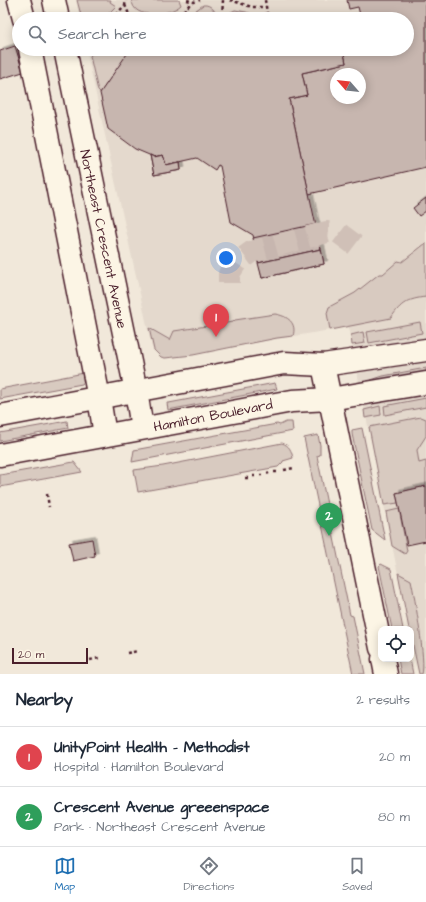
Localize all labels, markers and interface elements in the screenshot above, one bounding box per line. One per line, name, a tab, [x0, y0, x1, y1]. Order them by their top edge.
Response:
search box	[12, 12, 414, 56]
icon: search	[26, 23, 48, 45]
text: Search here	[58, 24, 147, 45]
north arrow	[330, 68, 366, 104]
street label: Northeast Crescent Avenue	[74, 148, 132, 331]
your location	[216, 248, 236, 268]
pin: 1	[203, 304, 229, 337]
street label: Hamilton Boulevard	[152, 395, 274, 437]
pin: 2	[316, 503, 342, 536]
map controls	[378, 626, 414, 662]
button: locate	[378, 626, 414, 662]
scale bar	[12, 646, 88, 665]
text: 20 m	[18, 647, 44, 662]
text: Nearby	[16, 688, 73, 712]
text: 2 results	[356, 691, 410, 709]
text: UnityPoint Health - Methodist	[54, 737, 250, 758]
text: 1	[28, 748, 30, 766]
text: 20 m	[379, 748, 410, 766]
text: Hospital · Hamilton Boulevard	[54, 758, 223, 776]
text: Crescent Avenue greeenspace	[54, 797, 269, 818]
text: 2	[25, 808, 33, 826]
text: 80 m	[378, 808, 410, 826]
text: Park · Northeast Crescent Avenue	[54, 818, 266, 836]
tab: Map	[54, 855, 76, 894]
tab: Directions	[183, 855, 235, 894]
tab: Saved	[342, 855, 372, 894]

